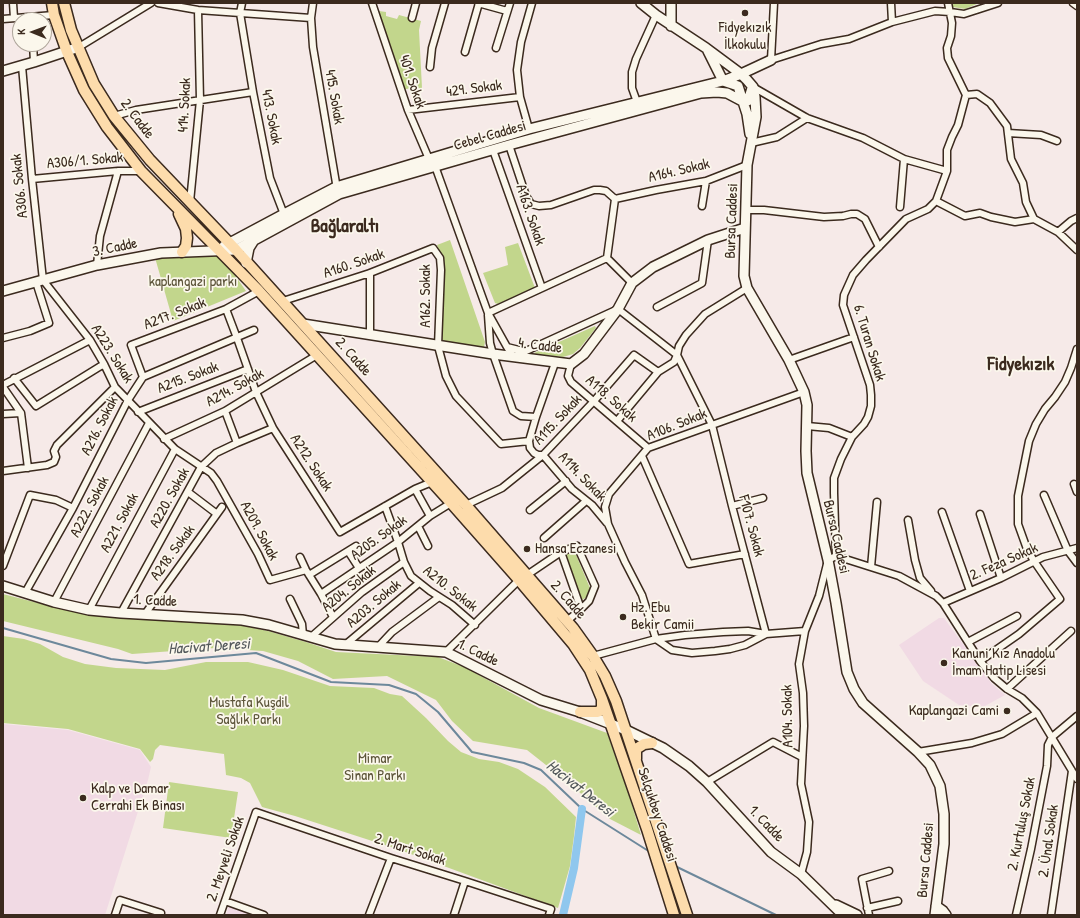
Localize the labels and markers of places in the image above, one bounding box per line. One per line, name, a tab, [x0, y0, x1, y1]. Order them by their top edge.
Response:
marker: Fidyekızık İlkokulu	[740, 8, 750, 18]
place label: Fidyekızık İlkokulu	[719, 19, 771, 54]
place label: Hansa Eczanesi	[535, 540, 616, 558]
marker: Hansa Eczanesi	[522, 544, 532, 554]
place label: Hz. Ebu Bekir Camii	[631, 599, 694, 634]
marker: Hz. Ebu Bekir Camii	[618, 612, 628, 622]
place label: Kanuni Kız Anadolu İmam Hatip Lisesi	[952, 645, 1055, 680]
marker: Kanuni Kız Anadolu İmam Hatip Lisesi	[939, 658, 949, 668]
place label: Kaplangazi Cami	[909, 702, 999, 720]
marker: Kaplangazi Cami	[1002, 706, 1012, 716]
place label: Kalp ve Damar Cerrahi Ek Binası	[91, 780, 185, 815]
marker: Kalp ve Damar Cerrahi Ek Binası	[78, 793, 88, 803]

